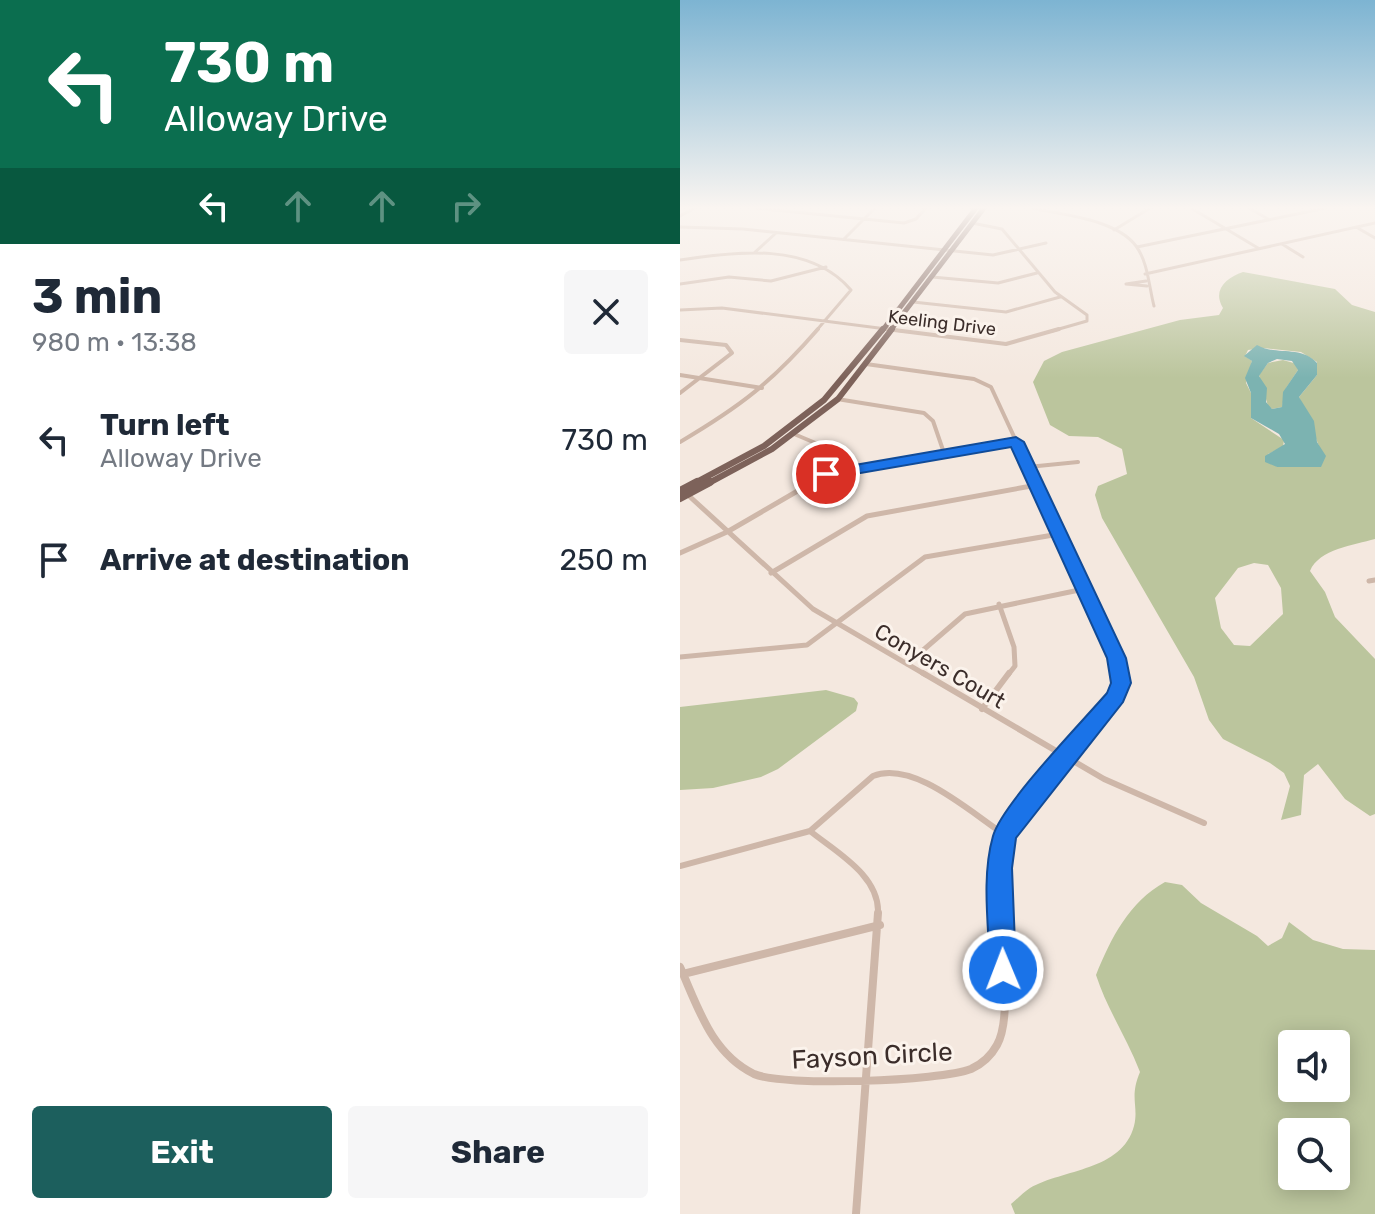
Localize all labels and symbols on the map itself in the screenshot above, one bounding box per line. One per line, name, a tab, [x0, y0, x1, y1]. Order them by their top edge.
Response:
street label: Keeling Drive	[887, 305, 997, 341]
pin	[792, 440, 860, 508]
street label: Conyers Court	[870, 618, 1011, 715]
position arrow	[961, 928, 1045, 1012]
street label: Fayson Circle	[791, 1036, 953, 1076]

